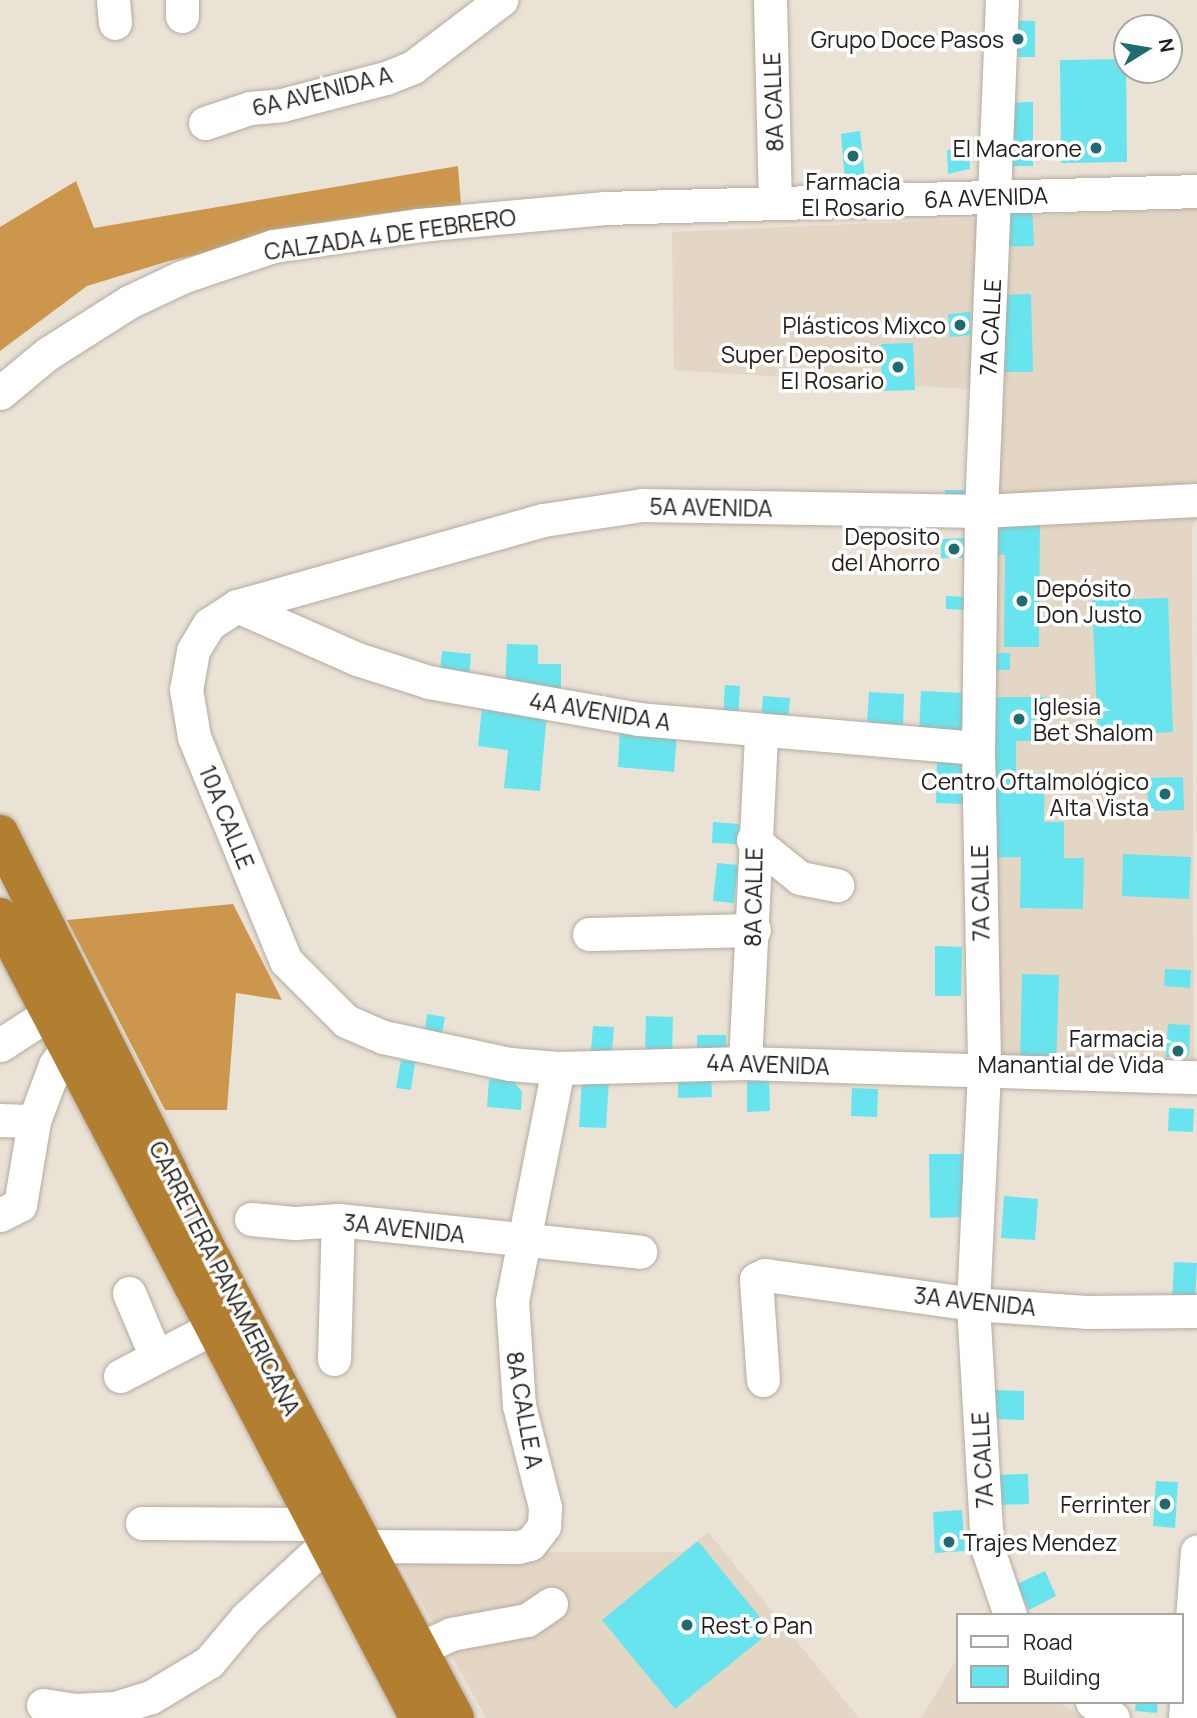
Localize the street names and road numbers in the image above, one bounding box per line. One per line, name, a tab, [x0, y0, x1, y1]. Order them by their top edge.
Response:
street label: 8A CALLE	[757, 52, 789, 152]
street label: 6A AVENIDA A	[249, 60, 395, 122]
street label: 6A AVENIDA	[924, 181, 1048, 213]
street label: CALZADA 4 DE FEBRERO	[262, 203, 518, 265]
street label: 7A CALLE	[974, 278, 1006, 376]
street label: 5A AVENIDA	[649, 492, 773, 522]
street label: 4A AVENIDA A	[527, 686, 673, 736]
street label: 10A CALLE	[194, 761, 260, 873]
street label: 7A CALLE	[965, 844, 995, 942]
street label: 8A CALLE	[738, 847, 768, 947]
street label: 4A AVENIDA	[706, 1048, 830, 1080]
street label: CARRETERA PANAMERICANA	[144, 1136, 306, 1420]
street label: 3A AVENIDA	[342, 1208, 466, 1248]
street label: 3A AVENIDA	[913, 1281, 1037, 1321]
street label: 8A CALLE A	[501, 1349, 549, 1471]
street label: 7A CALLE	[966, 1411, 998, 1509]

